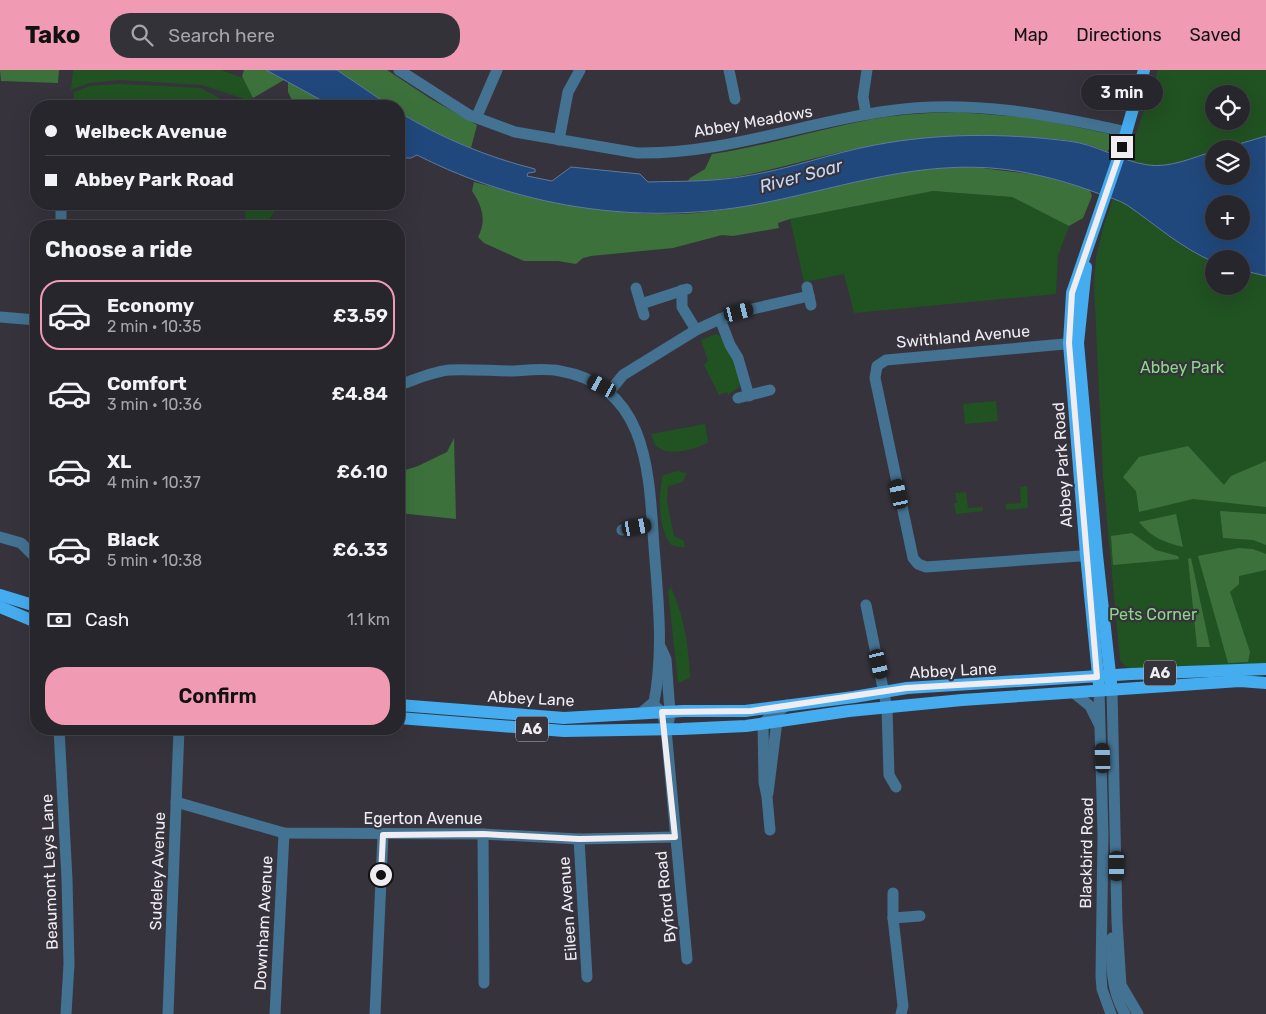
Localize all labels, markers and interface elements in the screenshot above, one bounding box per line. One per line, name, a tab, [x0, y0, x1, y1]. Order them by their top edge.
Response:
search box	[110, 13, 460, 58]
text: Tako	[25, 21, 80, 49]
icon: search	[128, 21, 156, 49]
text: Search here	[168, 24, 275, 47]
text: Map	[1013, 24, 1048, 46]
text: Directions	[1076, 24, 1162, 46]
text: Saved	[1190, 24, 1241, 46]
callout: 3 min	[1081, 75, 1163, 110]
text: 3 min	[1101, 83, 1143, 102]
map controls	[1205, 85, 1250, 295]
button: locate	[1205, 85, 1250, 130]
street label: Abbey Meadows	[692, 102, 814, 141]
text: Welbeck Avenue	[75, 120, 227, 143]
route end	[1111, 136, 1133, 158]
button: layers	[1205, 140, 1250, 185]
water label: River Soar	[757, 154, 846, 198]
text: Abbey Park Road	[75, 168, 234, 191]
button: +	[1205, 195, 1250, 240]
text: Choose a ride	[45, 236, 192, 263]
button: −	[1205, 250, 1250, 295]
icon: car	[47, 293, 92, 338]
text: Economy	[107, 294, 194, 317]
car	[722, 301, 755, 323]
text: £3.59	[333, 304, 388, 327]
text: 2 min · 10:35	[107, 317, 201, 336]
street label: Swithland Avenue	[895, 321, 1031, 352]
park label: Abbey Park	[1140, 358, 1225, 377]
icon: car	[47, 371, 92, 416]
text: Comfort	[107, 372, 187, 395]
car	[585, 372, 618, 400]
text: £4.84	[332, 382, 388, 405]
text: 3 min · 10:36	[107, 395, 202, 414]
street label: Abbey Park Road	[1049, 402, 1076, 528]
icon: car	[47, 449, 92, 494]
text: XL	[107, 450, 131, 473]
text: £6.10	[337, 460, 388, 483]
text: 4 min · 10:37	[107, 473, 201, 492]
car	[888, 478, 909, 510]
car	[620, 517, 653, 537]
icon: car	[47, 527, 92, 572]
text: Black	[107, 528, 159, 551]
text: £6.33	[333, 538, 388, 561]
text: 5 min · 10:38	[107, 551, 202, 570]
park label: Pets Corner	[1109, 605, 1197, 624]
icon: cash	[45, 606, 73, 634]
text: Cash	[85, 608, 129, 631]
text: 1.1 km	[347, 610, 390, 629]
car	[868, 648, 889, 680]
street label: Abbey Lane	[909, 659, 997, 682]
road number: A6	[1144, 660, 1176, 686]
button: Confirm	[45, 667, 390, 725]
street label: Abbey Lane	[487, 687, 575, 710]
road number: A6	[516, 716, 548, 742]
car	[1094, 743, 1111, 773]
street label: Beaumont Leys Lane	[37, 794, 62, 950]
street label: Blackbird Road	[1076, 797, 1097, 909]
street label: Egerton Avenue	[364, 809, 482, 828]
street label: Sudeley Avenue	[146, 811, 169, 931]
street label: Byford Road	[651, 850, 680, 944]
car	[1109, 851, 1124, 881]
street label: Downham Avenue	[250, 855, 277, 991]
street label: Eileen Avenue	[554, 856, 581, 962]
route start	[370, 864, 392, 886]

